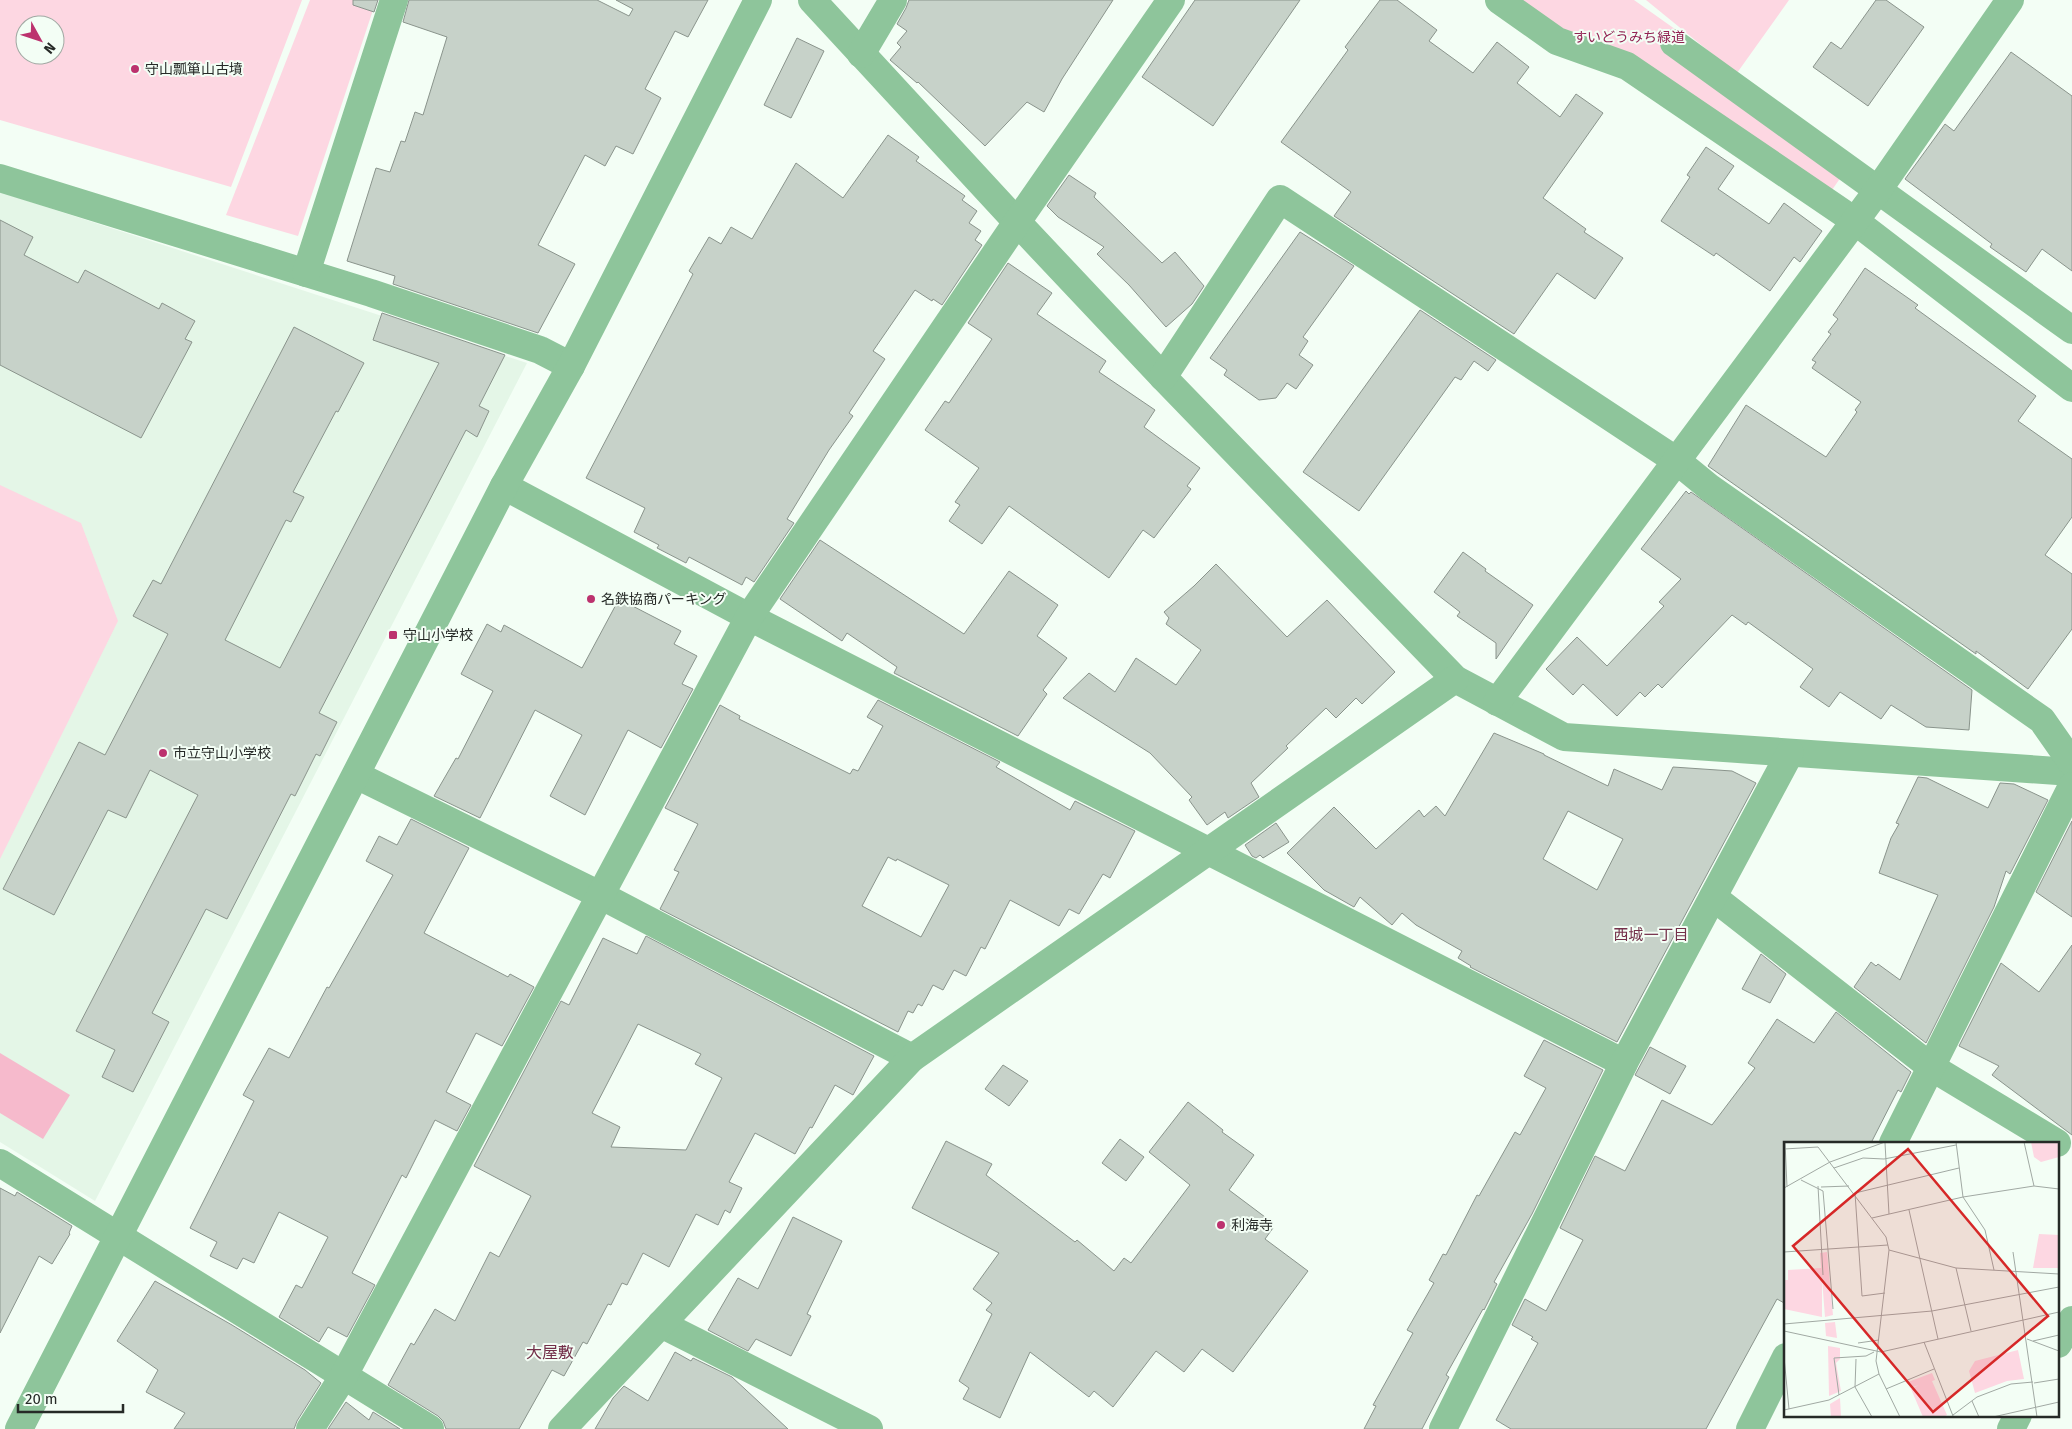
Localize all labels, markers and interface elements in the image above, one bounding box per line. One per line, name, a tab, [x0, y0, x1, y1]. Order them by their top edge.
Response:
north arrow	[15, 15, 65, 65]
park label: すいどうみち緑道	[1573, 29, 1685, 46]
text: N	[40, 39, 59, 57]
place label: 守山瓢箪山古墳	[145, 61, 243, 78]
marker: 守山瓢箪山古墳	[129, 63, 141, 75]
place label: 名鉄協商パーキング	[601, 591, 727, 608]
marker: 名鉄協商パーキング	[585, 593, 597, 605]
place label: 守山小学校	[403, 627, 473, 644]
marker: 守山小学校	[387, 629, 399, 641]
place label: 市立守山小学校	[173, 745, 271, 762]
marker: 市立守山小学校	[157, 747, 169, 759]
district label: 西城一丁目	[1613, 926, 1689, 944]
inset map	[1784, 1142, 2060, 1416]
place label: 利海寺	[1231, 1217, 1273, 1234]
marker: 利海寺	[1215, 1219, 1227, 1231]
district label: 大屋敷	[526, 1343, 574, 1362]
scale bar	[18, 1382, 122, 1414]
text: 20 m	[25, 1390, 58, 1408]

